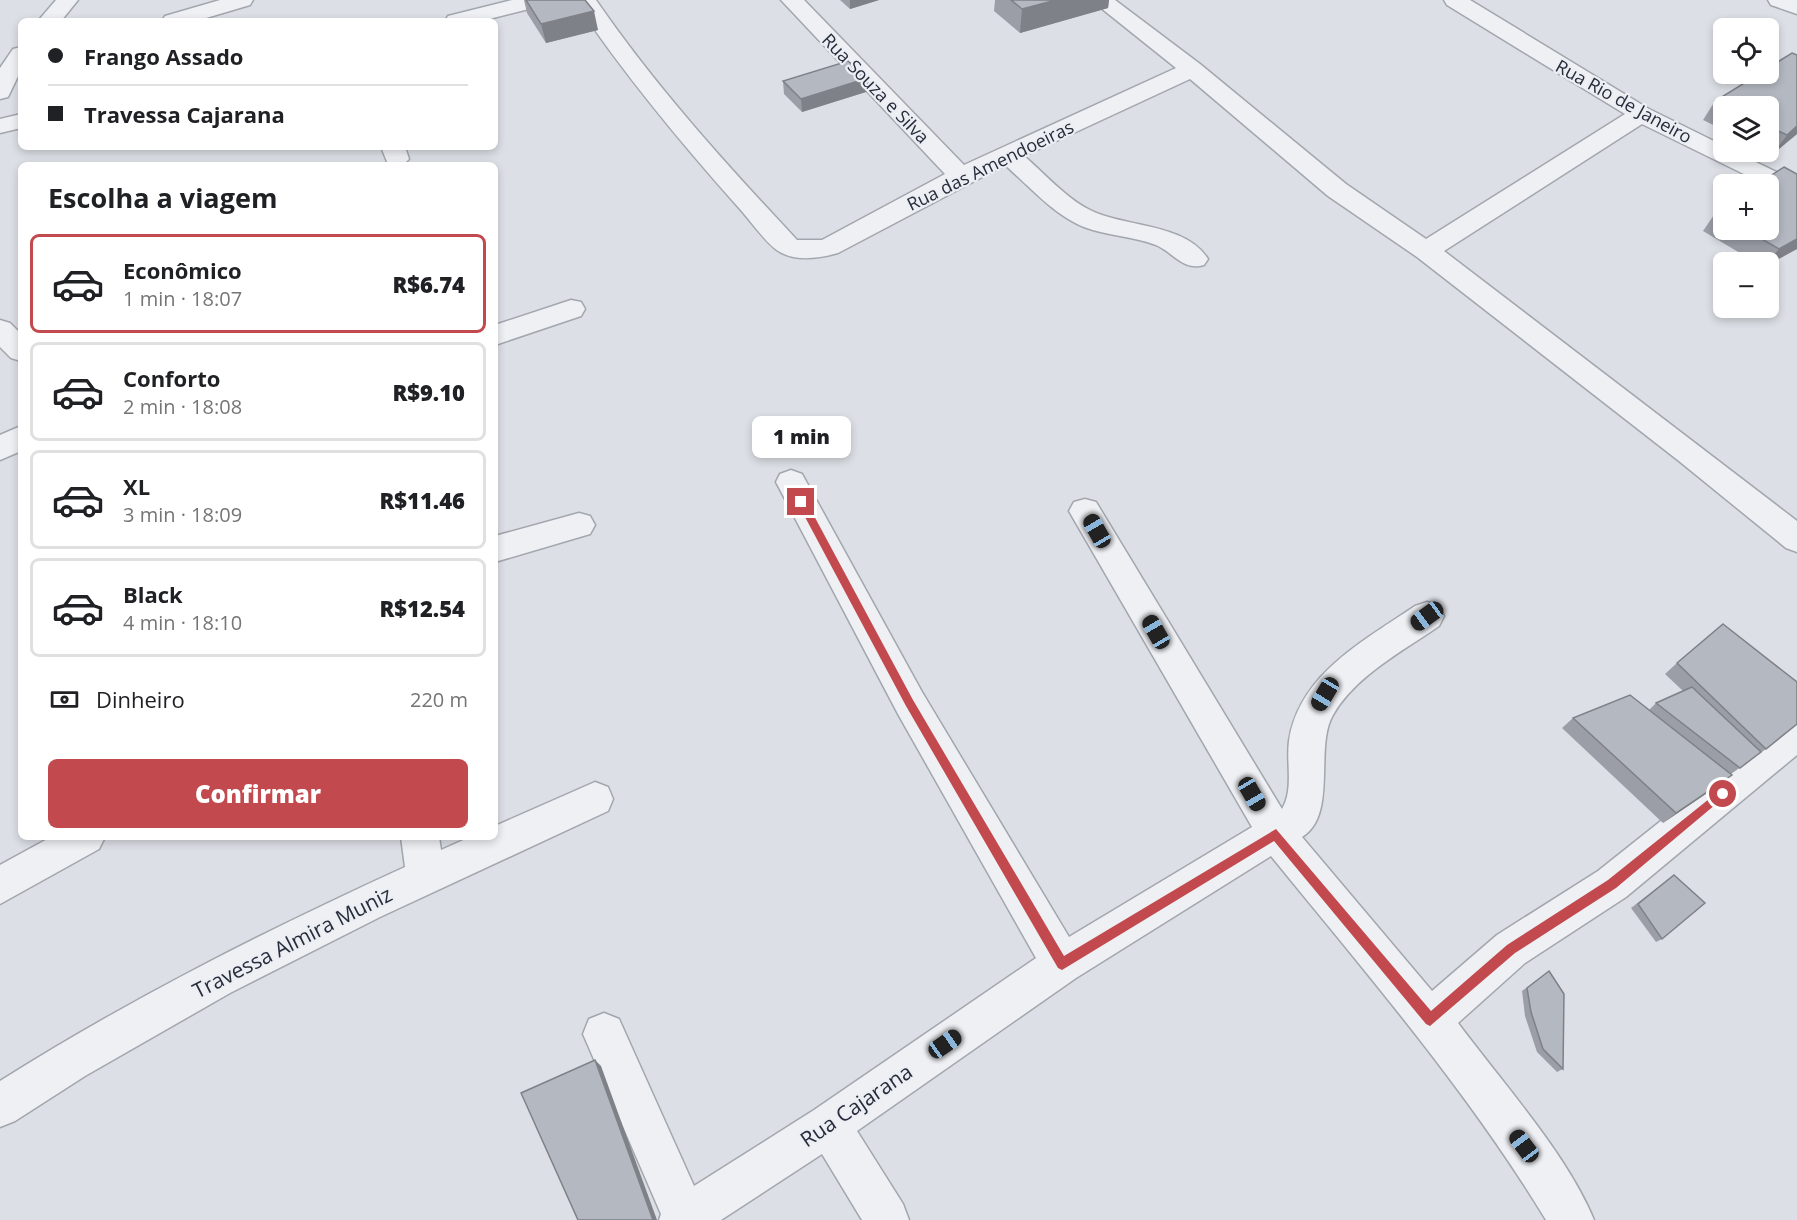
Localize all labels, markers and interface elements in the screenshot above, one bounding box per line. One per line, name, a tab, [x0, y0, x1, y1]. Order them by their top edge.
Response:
map controls	[1713, 18, 1779, 318]
button: locate	[1713, 18, 1779, 84]
street label: Rua Souza e Silva	[817, 28, 935, 148]
text: Frango Assado	[84, 41, 243, 71]
street label: Rua Rio de Janeiro	[1551, 54, 1697, 148]
button: layers	[1713, 96, 1779, 162]
text: Travessa Cajarana	[84, 99, 285, 129]
street label: Rua das Amendoeiras	[903, 114, 1077, 216]
button: +	[1713, 174, 1779, 240]
text: Escolha a viagem	[48, 179, 277, 216]
button: −	[1713, 252, 1779, 318]
text: Econômico	[123, 255, 242, 285]
icon: car	[51, 257, 105, 311]
text: R$6.74	[392, 269, 465, 299]
text: 1 min · 18:07	[123, 285, 242, 312]
text: Conforto	[123, 363, 220, 393]
icon: car	[51, 365, 105, 419]
text: R$9.10	[392, 377, 465, 407]
text: 2 min · 18:08	[123, 393, 242, 420]
callout: 1 min	[752, 415, 850, 457]
text: 1 min	[773, 423, 830, 450]
text: XL	[123, 471, 150, 501]
icon: car	[51, 473, 105, 527]
text: R$11.46	[379, 485, 465, 515]
route end	[787, 488, 814, 515]
text: 3 min · 18:09	[123, 501, 242, 528]
car	[1080, 511, 1114, 551]
text: Black	[123, 579, 183, 609]
icon: car	[51, 581, 105, 635]
text: R$12.54	[379, 593, 465, 623]
car	[1407, 598, 1447, 634]
text: 4 min · 18:10	[123, 609, 242, 636]
car	[1139, 612, 1173, 652]
car	[1308, 674, 1342, 714]
icon: cash	[48, 683, 81, 716]
text: Dinheiro	[96, 684, 185, 714]
text: 220 m	[410, 686, 468, 713]
button: Confirmar	[48, 759, 468, 828]
car	[1235, 774, 1269, 814]
route start	[1709, 780, 1736, 807]
street label: Travessa Almira Muniz	[188, 880, 397, 1004]
car	[925, 1026, 965, 1062]
street label: Rua Cajarana	[794, 1057, 918, 1153]
car	[1506, 1126, 1542, 1166]

